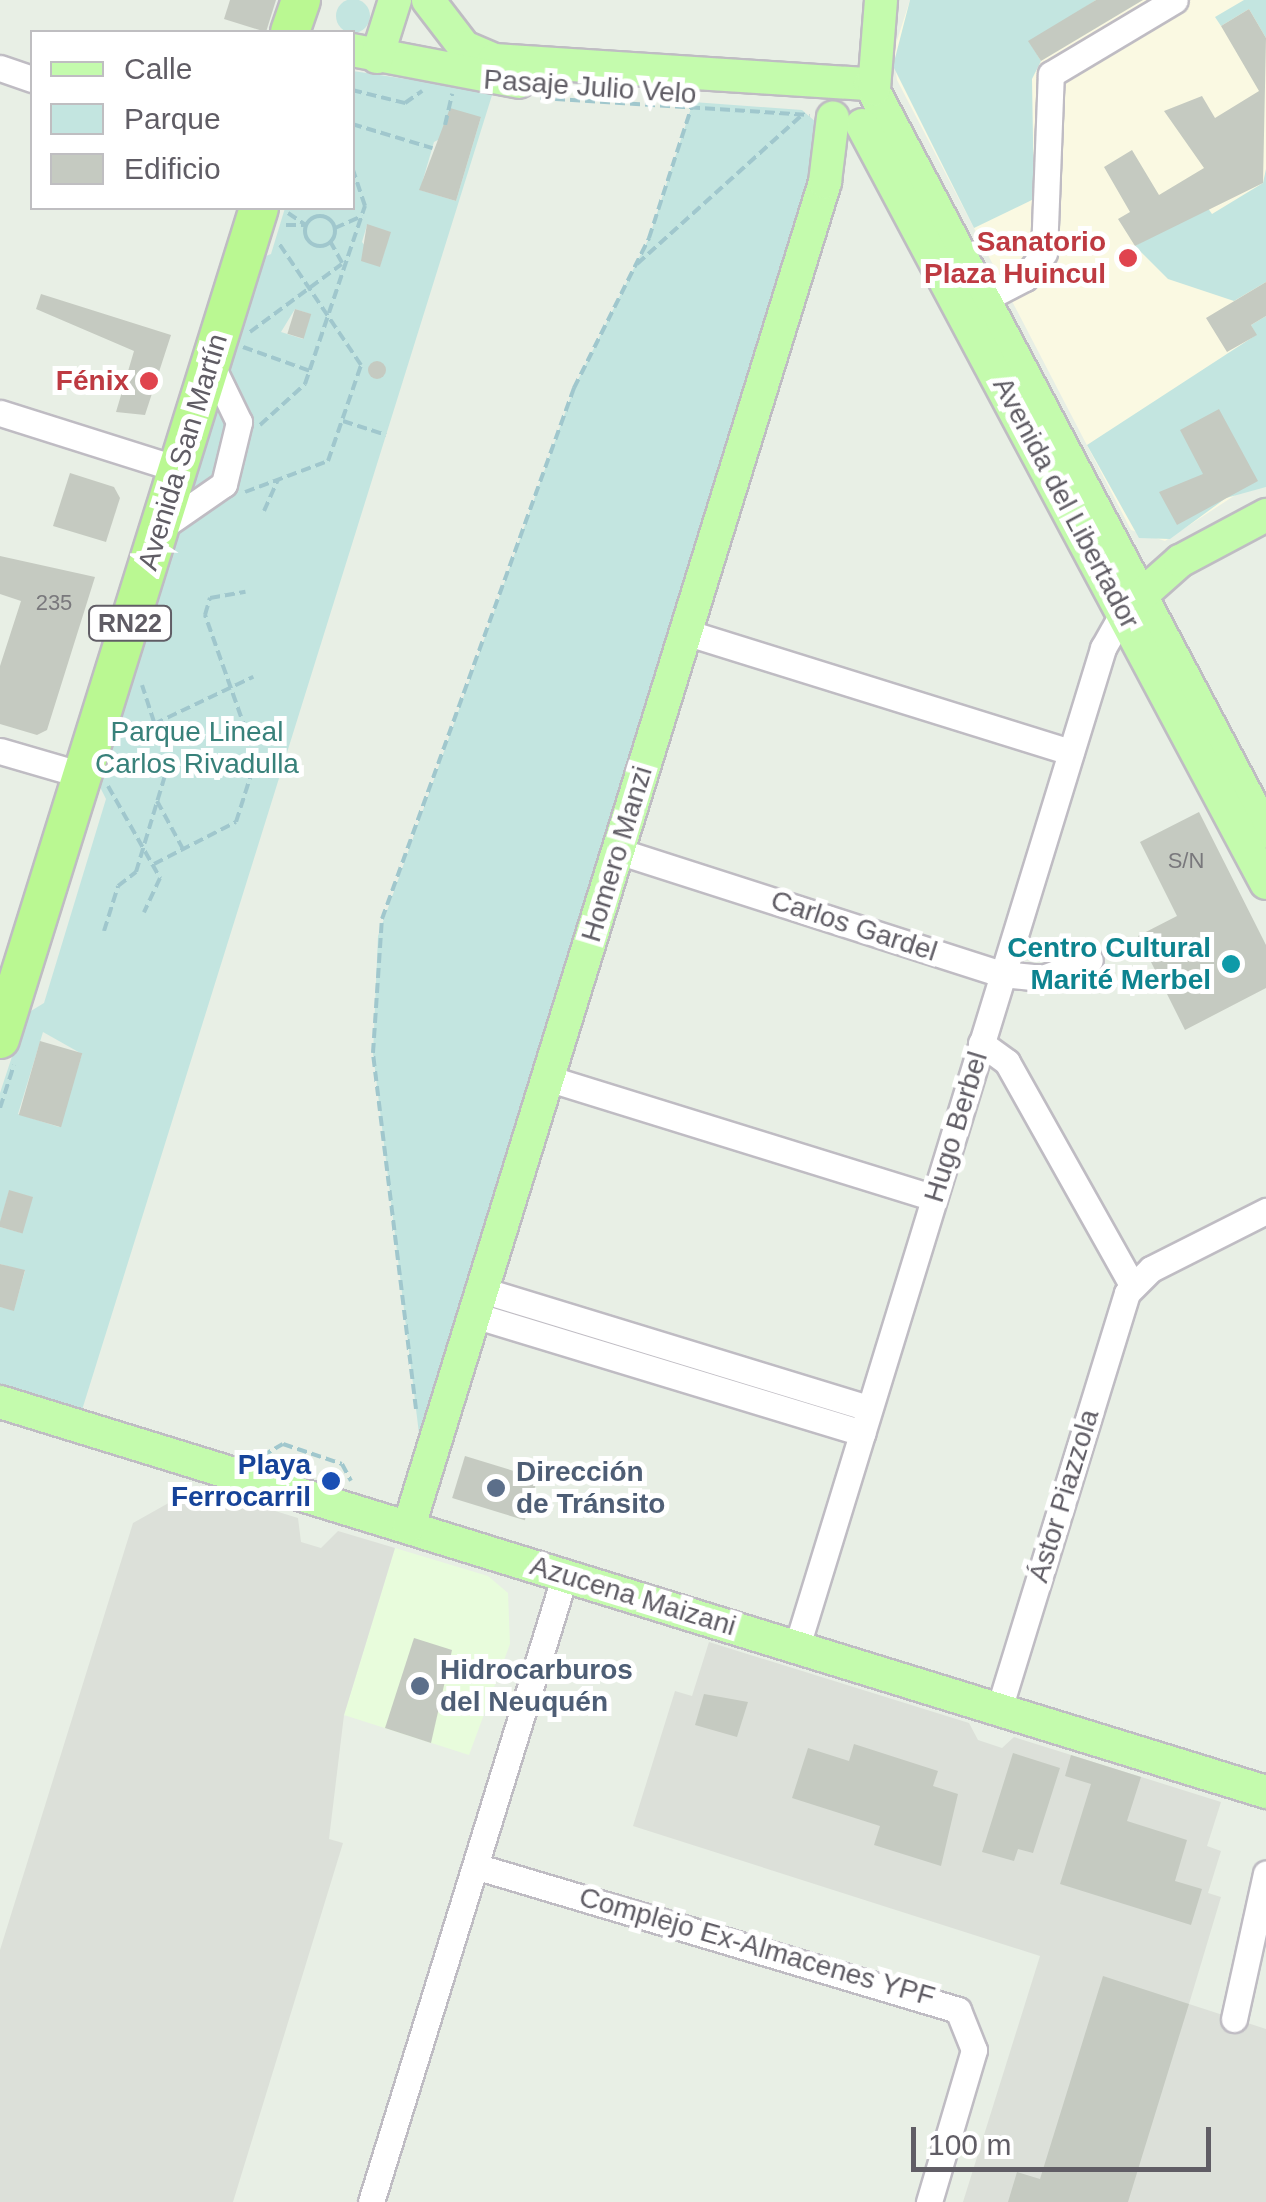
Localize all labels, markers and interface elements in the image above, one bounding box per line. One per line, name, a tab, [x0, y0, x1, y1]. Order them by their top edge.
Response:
legend	[30, 30, 355, 210]
text: Calle	[124, 52, 192, 85]
street label: Pasaje Julio Velo	[482, 63, 698, 111]
text: Parque	[124, 102, 221, 135]
text: Edificio	[124, 152, 221, 185]
place label: Sanatorio Plaza Huincul	[924, 225, 1106, 291]
marker: Sanatorio Plaza Huincul	[1115, 245, 1141, 271]
street label: Avenida San Martín	[131, 330, 235, 574]
place label: Fénix	[56, 364, 129, 398]
marker: Fénix	[138, 370, 160, 392]
street label: Avenida del Libertador	[986, 372, 1146, 634]
house number: 235	[36, 590, 72, 616]
road number: RN22	[88, 603, 172, 643]
park label: Parque Lineal Carlos Rivadulla	[95, 715, 299, 781]
street label: Homero Manzi	[574, 762, 660, 946]
house number: S/N	[1168, 848, 1204, 874]
street label: Carlos Gardel	[767, 883, 941, 969]
place label: Centro Cultural Marité Merbel	[1007, 931, 1211, 997]
marker: Centro Cultural Marité Merbel	[1220, 953, 1242, 975]
street label: Hugo Berbel	[917, 1048, 995, 1206]
street label: Ástor Piazzola	[1022, 1406, 1106, 1586]
place label: Playa Ferrocarril	[171, 1448, 311, 1514]
place label: Dirección de Tránsito	[516, 1455, 665, 1521]
marker: Playa Ferrocarril	[320, 1470, 342, 1492]
marker: Dirección de Tránsito	[485, 1477, 507, 1499]
street label: Azucena Maizani	[526, 1549, 740, 1643]
place label: Hidrocarburos del Neuquén	[440, 1653, 633, 1719]
marker: Hidrocarburos del Neuquén	[409, 1675, 431, 1697]
street label: Complejo Ex-Almacenes YPF	[575, 1880, 939, 2014]
scale bar	[916, 2107, 1216, 2169]
text: 100 m	[928, 2128, 1011, 2161]

